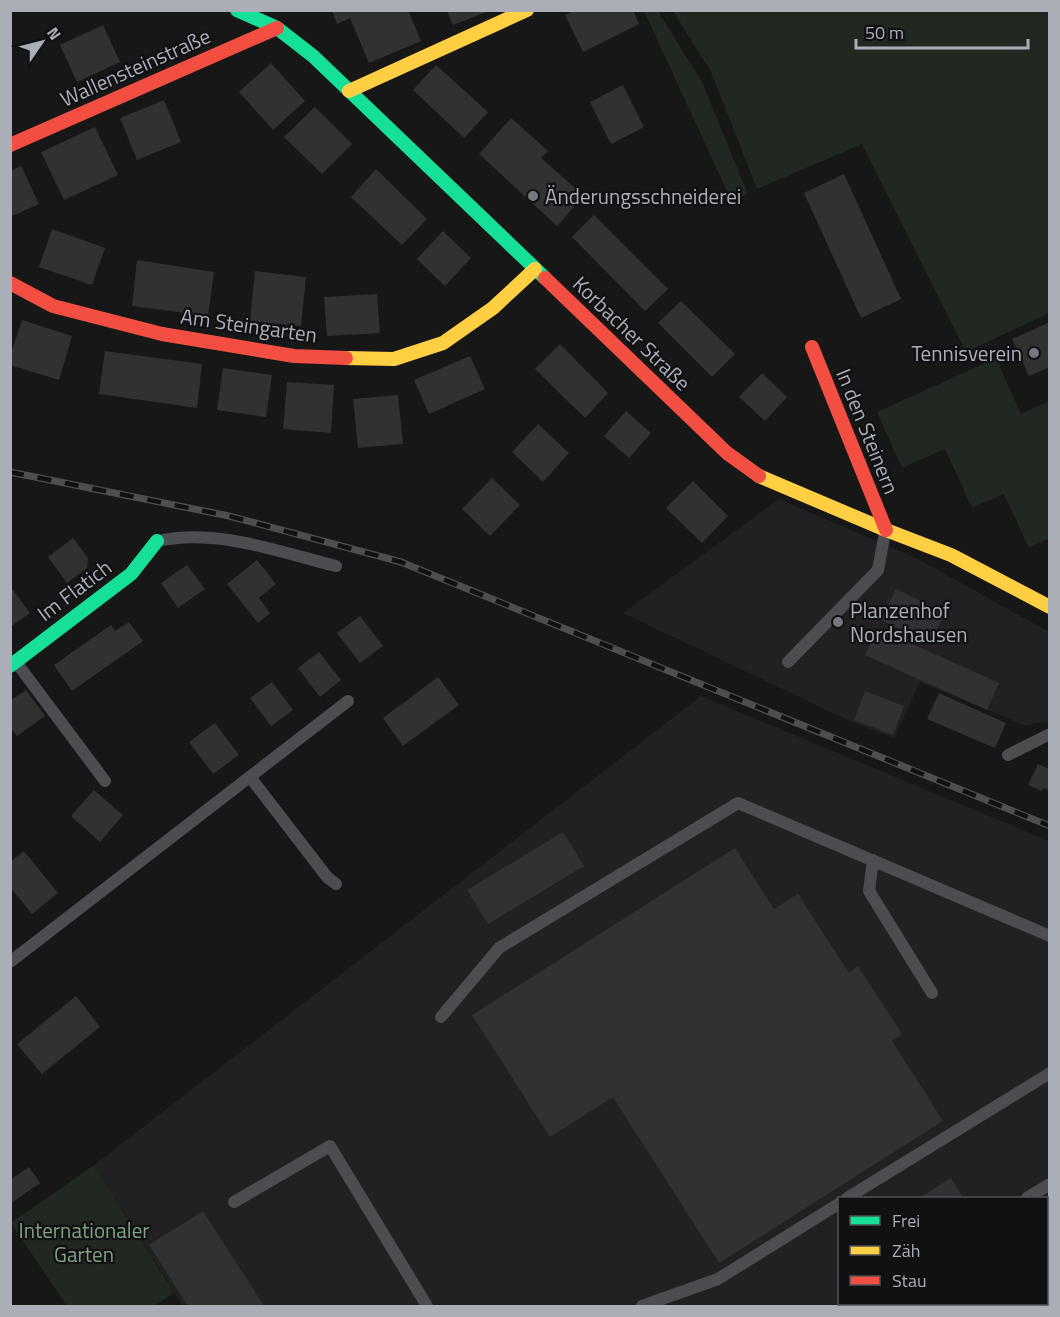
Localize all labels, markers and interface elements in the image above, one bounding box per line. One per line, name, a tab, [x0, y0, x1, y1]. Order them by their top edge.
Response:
north arrow	[12, 12, 72, 72]
scale bar	[856, 12, 1028, 50]
text: 50 m	[865, 19, 904, 46]
street label: Wallensteinstraße	[55, 20, 215, 114]
text: N	[41, 22, 67, 45]
place label: Änderungsschneiderei	[545, 180, 741, 212]
marker: Änderungsschneiderei	[526, 189, 540, 203]
street label: Korbacher Straße	[566, 268, 698, 398]
street label: Am Steingarten	[179, 300, 319, 350]
place label: Tennisverein	[911, 337, 1022, 369]
marker: Tennisverein	[1027, 346, 1041, 360]
street label: In den Steinern	[828, 363, 908, 499]
street label: Im Flatich	[30, 551, 118, 629]
place label: Planzenhof Nordshausen	[850, 594, 968, 650]
marker: Planzenhof Nordshausen	[831, 615, 845, 629]
legend	[838, 1197, 1048, 1305]
text: Frei	[892, 1207, 920, 1234]
park label: Internationaler Garten	[19, 1214, 150, 1270]
text: Zäh	[892, 1237, 920, 1264]
text: Stau	[892, 1267, 927, 1294]

